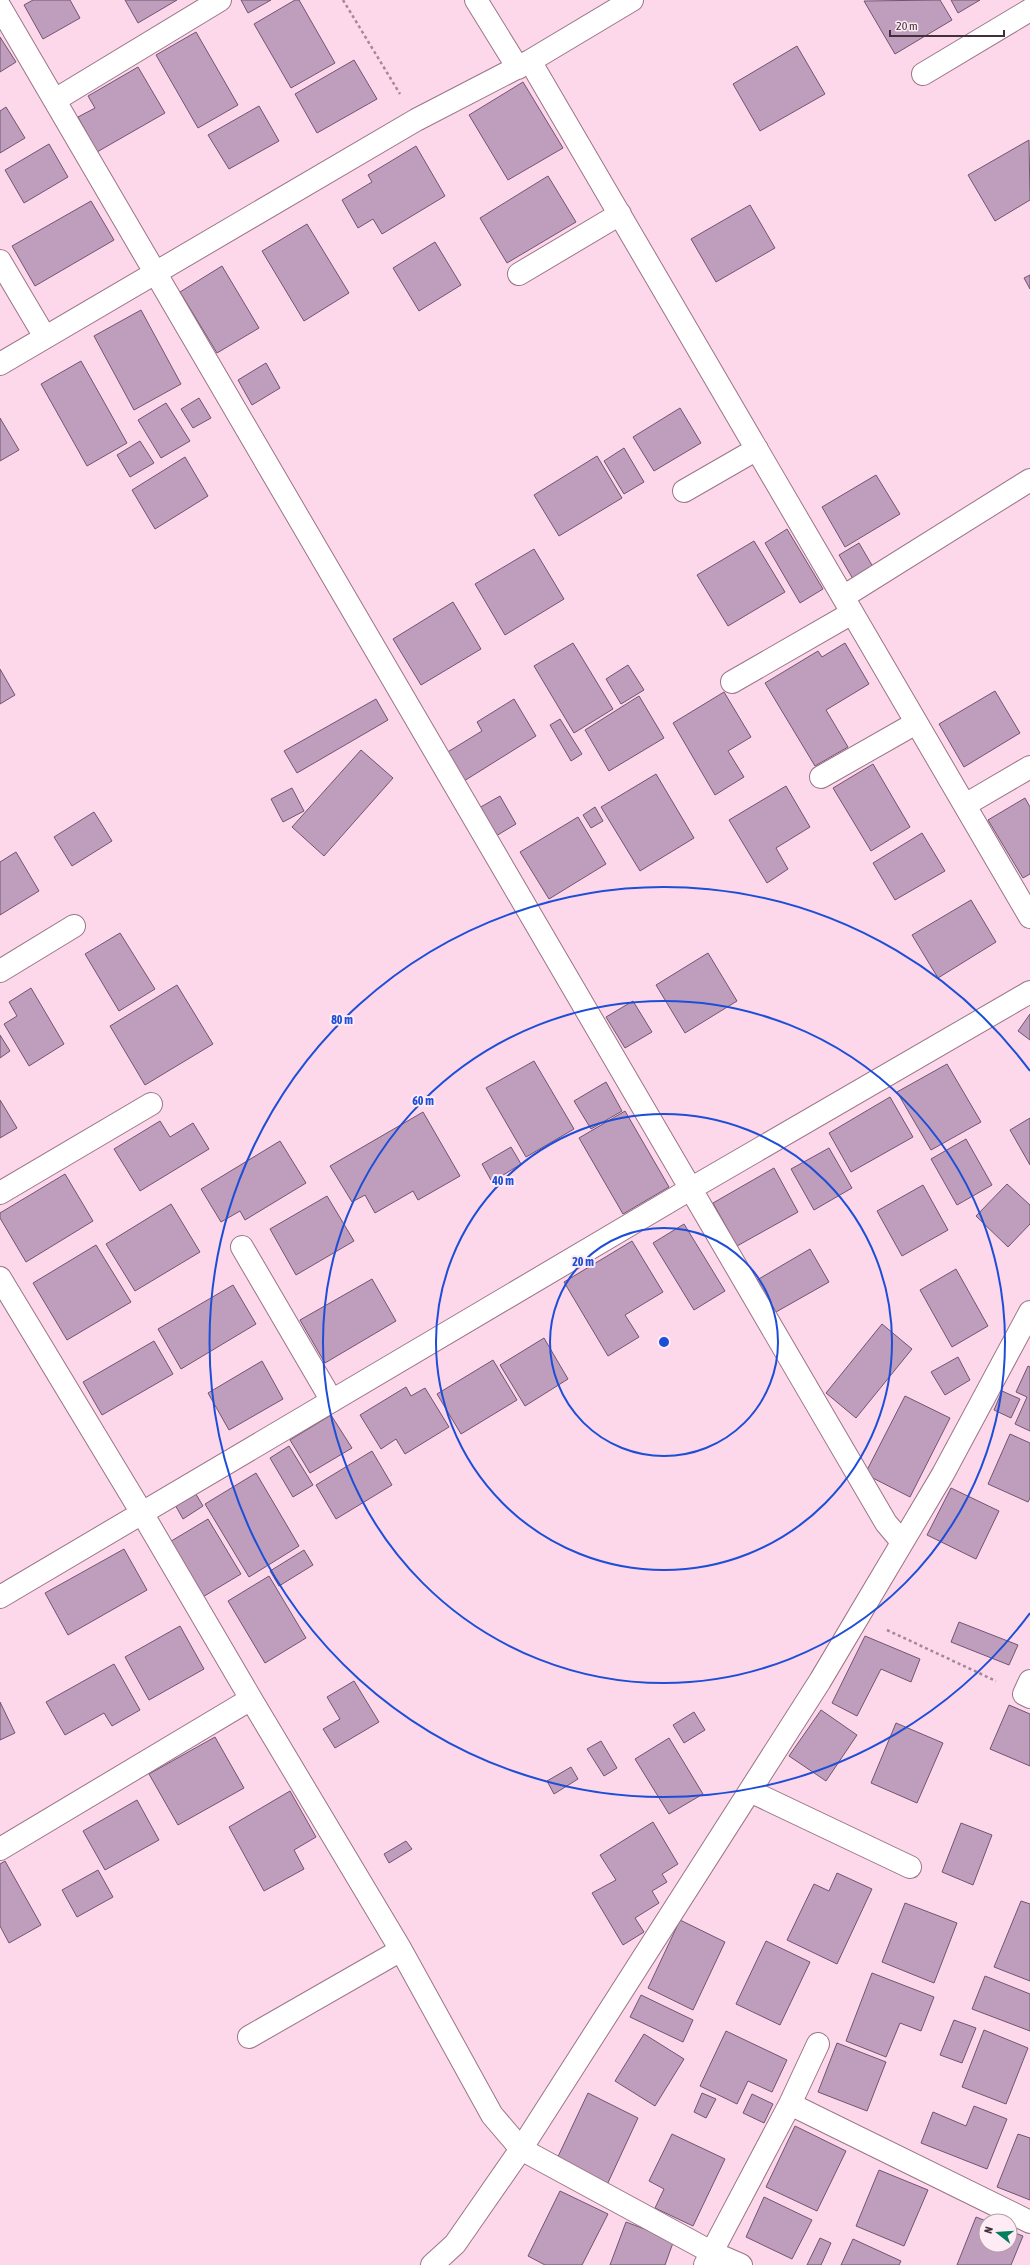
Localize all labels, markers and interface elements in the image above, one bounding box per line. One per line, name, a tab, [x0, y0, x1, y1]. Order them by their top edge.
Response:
scale bar	[890, 12, 1004, 38]
text: 20 m	[896, 19, 918, 33]
text: 80 m	[331, 1013, 353, 1027]
text: 60 m	[412, 1094, 434, 1108]
text: 40 m	[491, 1174, 514, 1188]
text: 20 m	[572, 1255, 594, 1269]
centre of rings	[657, 1335, 671, 1349]
north arrow	[978, 2213, 1018, 2253]
text: N	[982, 2225, 995, 2235]

